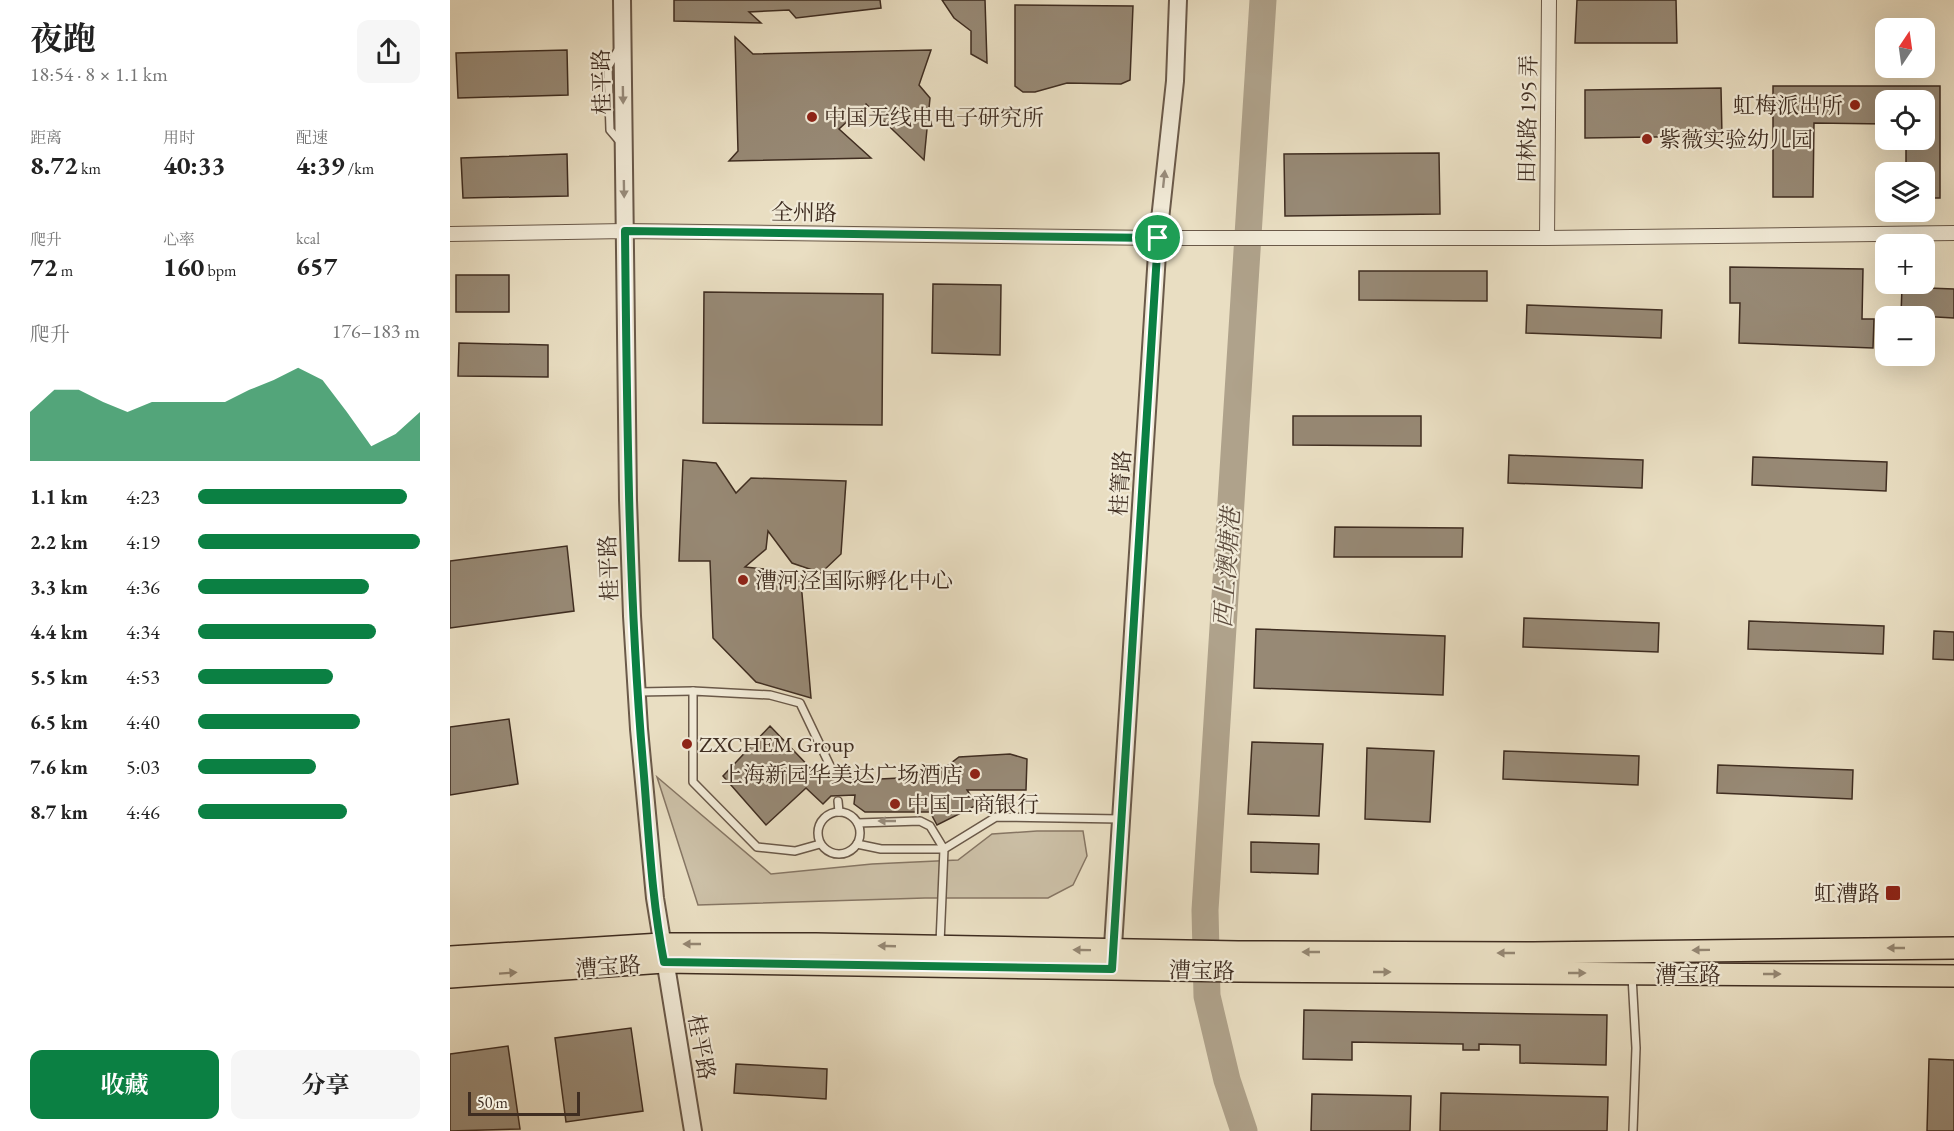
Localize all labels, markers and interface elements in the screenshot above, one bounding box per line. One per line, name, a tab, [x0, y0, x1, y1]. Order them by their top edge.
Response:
text: 夜跑	[30, 17, 96, 60]
north arrow	[1875, 18, 1935, 78]
map controls	[1875, 18, 1935, 366]
button: share	[357, 20, 420, 83]
street label: 桂平路	[586, 49, 617, 115]
street label: 田林路 195 弄	[1512, 55, 1543, 183]
text: 18:54 · 8 × 1.1 km	[30, 61, 168, 87]
one-way arrow	[618, 85, 628, 104]
button: locate	[1875, 90, 1935, 150]
place label: 虹梅派出所	[1733, 91, 1843, 120]
marker: 虹梅派出所	[1848, 98, 1862, 112]
place label: 中国无线电电子研究所	[824, 103, 1044, 132]
marker: 中国无线电电子研究所	[805, 110, 819, 124]
place label: 紫薇实验幼儿园	[1659, 125, 1813, 154]
text: 距离	[30, 127, 62, 148]
text: 用时	[163, 127, 195, 148]
text: 配速	[296, 127, 328, 148]
marker: 紫薇实验幼儿园	[1640, 132, 1654, 146]
text: 8.72	[30, 148, 78, 182]
text: 40:33	[163, 148, 225, 182]
text: 4:39	[296, 148, 345, 182]
text: km	[78, 158, 101, 179]
text: /km	[345, 158, 374, 179]
button: layers	[1875, 162, 1935, 222]
one-way arrow	[1159, 170, 1169, 189]
one-way arrow	[619, 179, 629, 198]
street label: 全州路	[771, 197, 837, 228]
pin	[1132, 212, 1183, 263]
icon: arrive	[1141, 221, 1174, 254]
text: kcal	[296, 228, 320, 249]
text: 爬升	[30, 229, 62, 250]
text: 心率	[163, 229, 195, 250]
button: +	[1875, 234, 1935, 294]
text: 657	[296, 249, 337, 283]
text: 72	[30, 250, 58, 284]
text: 160	[163, 250, 204, 284]
text: m	[58, 260, 73, 281]
text: bpm	[204, 260, 236, 281]
button: −	[1875, 306, 1935, 366]
text: 176–183 m	[332, 318, 420, 344]
text: 爬升	[30, 321, 70, 347]
street label: 桂箐路	[1104, 449, 1137, 517]
text: 1.1 km	[30, 484, 88, 510]
text: 4:23	[126, 484, 160, 510]
water label: 西上澳塘港	[1207, 504, 1246, 629]
text: 2.2 km	[30, 529, 88, 555]
text: 4:19	[126, 529, 160, 555]
street label: 桂平路	[593, 534, 624, 601]
place label: 漕河泾国际孵化中心	[755, 566, 953, 595]
marker: 漕河泾国际孵化中心	[736, 573, 750, 587]
text: 3.3 km	[30, 574, 88, 600]
text: 4:36	[126, 574, 160, 600]
text: 4.4 km	[30, 619, 88, 645]
text: 4:34	[126, 619, 160, 645]
text: 5.5 km	[30, 664, 88, 690]
text: 4:53	[126, 664, 160, 690]
text: 6.5 km	[30, 709, 88, 735]
text: 4:40	[126, 709, 160, 735]
place label: ZXCHEM Group	[699, 730, 854, 759]
marker: ZXCHEM Group	[680, 737, 694, 751]
text: 7.6 km	[30, 754, 88, 780]
text: 5:03	[126, 754, 160, 780]
place label: 上海新园华美达广场酒店	[721, 760, 963, 789]
marker: 上海新园华美达广场酒店	[968, 767, 982, 781]
place label: 中国工商银行	[907, 790, 1039, 819]
marker: 中国工商银行	[888, 797, 902, 811]
text: 8.7 km	[30, 799, 88, 825]
text: 4:46	[126, 799, 160, 825]
one-way arrow	[877, 816, 896, 826]
place label: 虹漕路	[1814, 879, 1880, 908]
marker: 虹漕路	[1884, 884, 1902, 902]
one-way arrow	[683, 939, 702, 949]
one-way arrow	[878, 941, 897, 951]
one-way arrow	[1886, 943, 1905, 953]
one-way arrow	[1073, 945, 1092, 954]
one-way arrow	[1691, 945, 1710, 955]
one-way arrow	[1301, 947, 1320, 957]
one-way arrow	[1496, 948, 1515, 958]
street label: 漕宝路	[574, 950, 642, 983]
street label: 漕宝路	[1169, 955, 1235, 986]
street label: 漕宝路	[1655, 960, 1721, 989]
one-way arrow	[1372, 967, 1391, 977]
one-way arrow	[499, 968, 518, 978]
one-way arrow	[1567, 968, 1586, 978]
one-way arrow	[1762, 969, 1781, 979]
street label: 桂平路	[681, 1012, 722, 1082]
button: 收藏	[30, 1050, 219, 1119]
button: 分享	[231, 1050, 420, 1119]
scale bar	[468, 1089, 580, 1116]
text: 50 m	[477, 1092, 508, 1113]

